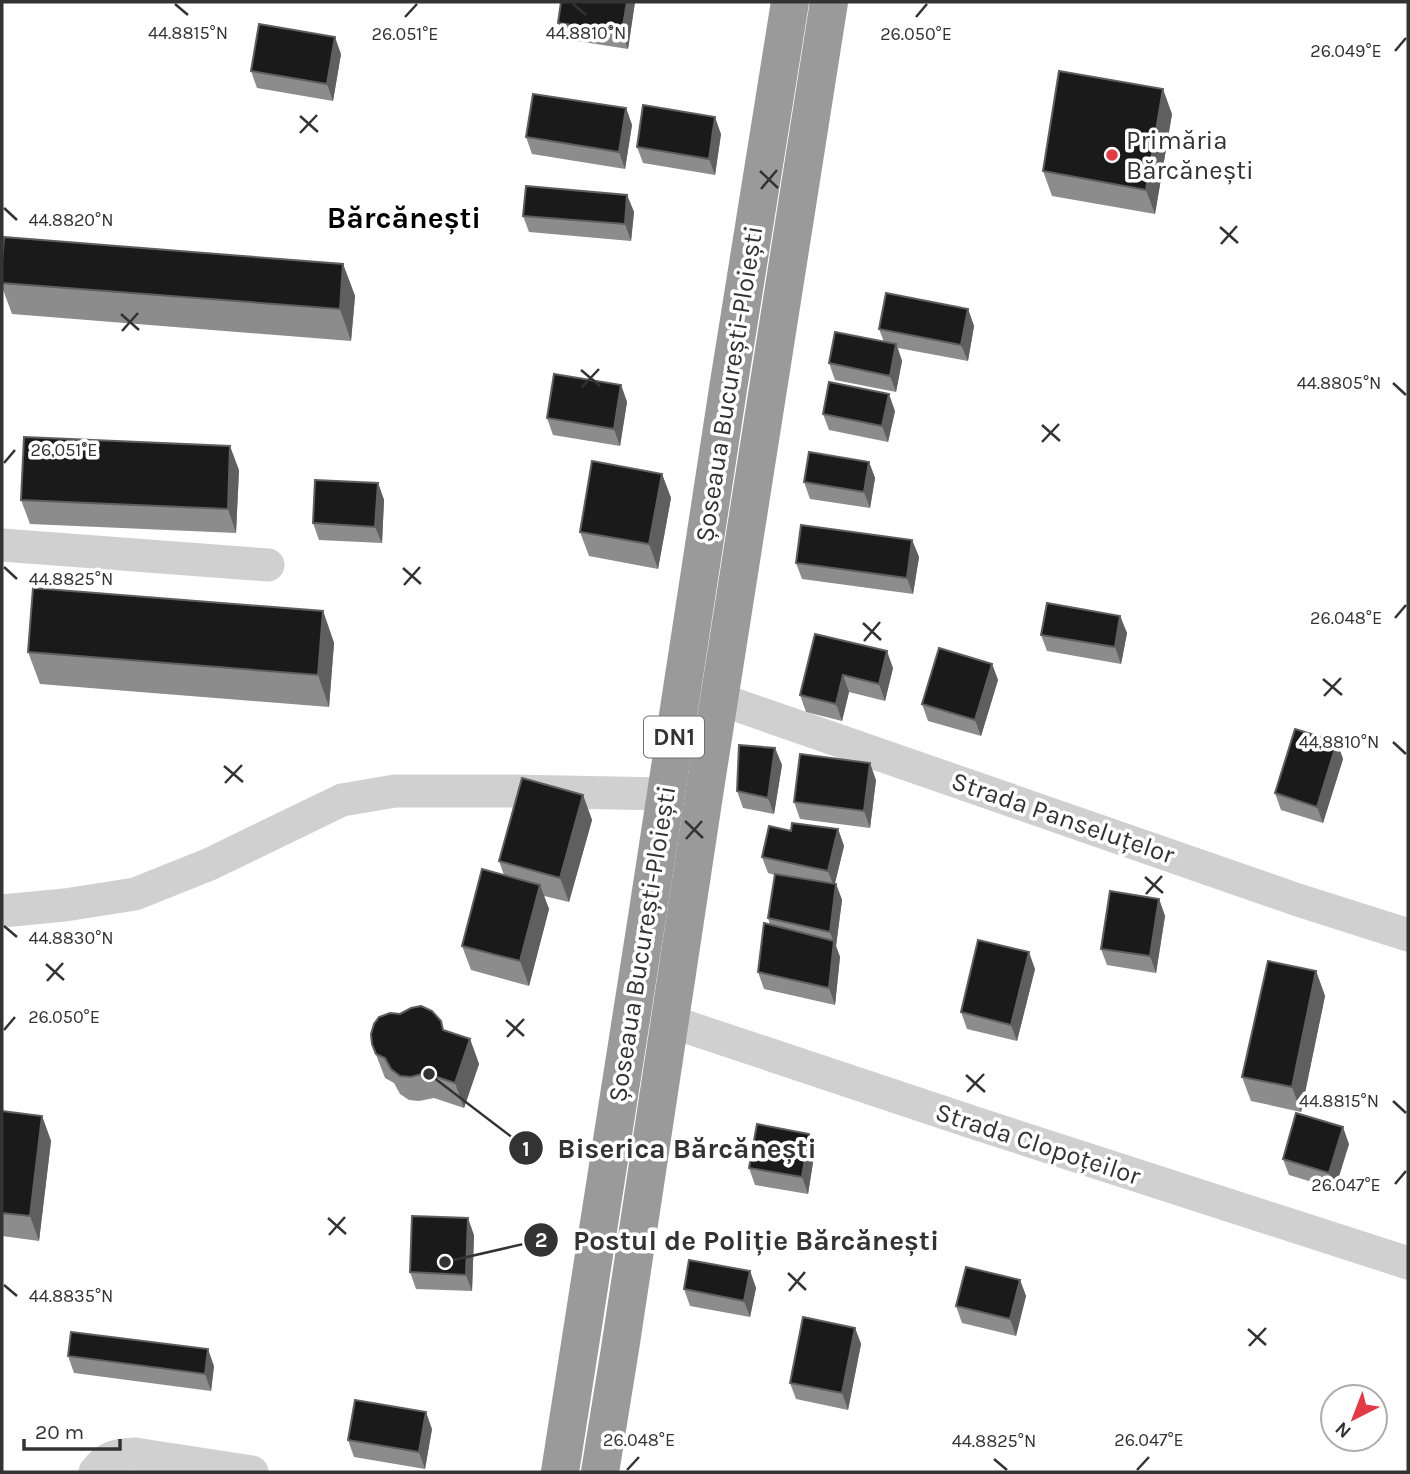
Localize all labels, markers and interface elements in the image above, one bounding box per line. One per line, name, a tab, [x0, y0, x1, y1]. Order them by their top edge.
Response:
text: 44.8815°N	[148, 22, 228, 44]
text: 44.8810°N	[546, 22, 626, 44]
text: 26.051°E	[372, 23, 439, 45]
text: 26.050°E	[880, 23, 952, 45]
text: 26.049°E	[1310, 40, 1382, 62]
place label: Primăria Bărcănești	[1126, 125, 1254, 186]
marker: Primăria Bărcănești	[1104, 147, 1120, 163]
district label: Bărcănești	[327, 200, 481, 236]
text: 44.8820°N	[29, 209, 114, 231]
street label: Șoseaua București-Ploiești	[689, 224, 769, 544]
text: 44.8805°N	[1297, 372, 1381, 394]
text: 26.051°E	[31, 439, 98, 461]
text: 44.8825°N	[29, 568, 113, 590]
text: 26.048°E	[1310, 607, 1382, 629]
road number: DN1	[644, 716, 704, 758]
text: 44.8810°N	[1299, 731, 1379, 753]
street label: Strada Panseluțelor	[948, 765, 1179, 871]
street label: Șoseaua București-Ploiești	[602, 784, 682, 1104]
text: 44.8830°N	[28, 927, 114, 949]
text: 26.050°E	[28, 1006, 100, 1028]
text: 44.8815°N	[1299, 1090, 1379, 1112]
street label: Strada Clopoțeilor	[932, 1096, 1145, 1192]
callout: Biserica Bărcănești	[508, 1124, 830, 1173]
text: Biserica Bărcănești	[557, 1132, 817, 1165]
text: 1	[522, 1137, 530, 1161]
text: 26.047°E	[1311, 1174, 1381, 1196]
callout: Postul de Poliție Bărcănești	[524, 1216, 953, 1265]
text: Postul de Poliție Bărcănești	[573, 1224, 939, 1257]
text: 2	[535, 1228, 547, 1252]
text: 44.8835°N	[29, 1285, 113, 1307]
north arrow	[1319, 1383, 1389, 1453]
scale bar	[24, 1408, 121, 1452]
text: N	[1331, 1417, 1356, 1443]
text: 20 m	[35, 1420, 84, 1444]
text: 26.048°E	[603, 1429, 675, 1451]
text: 26.047°E	[1114, 1429, 1184, 1451]
text: 44.8825°N	[952, 1430, 1036, 1452]

